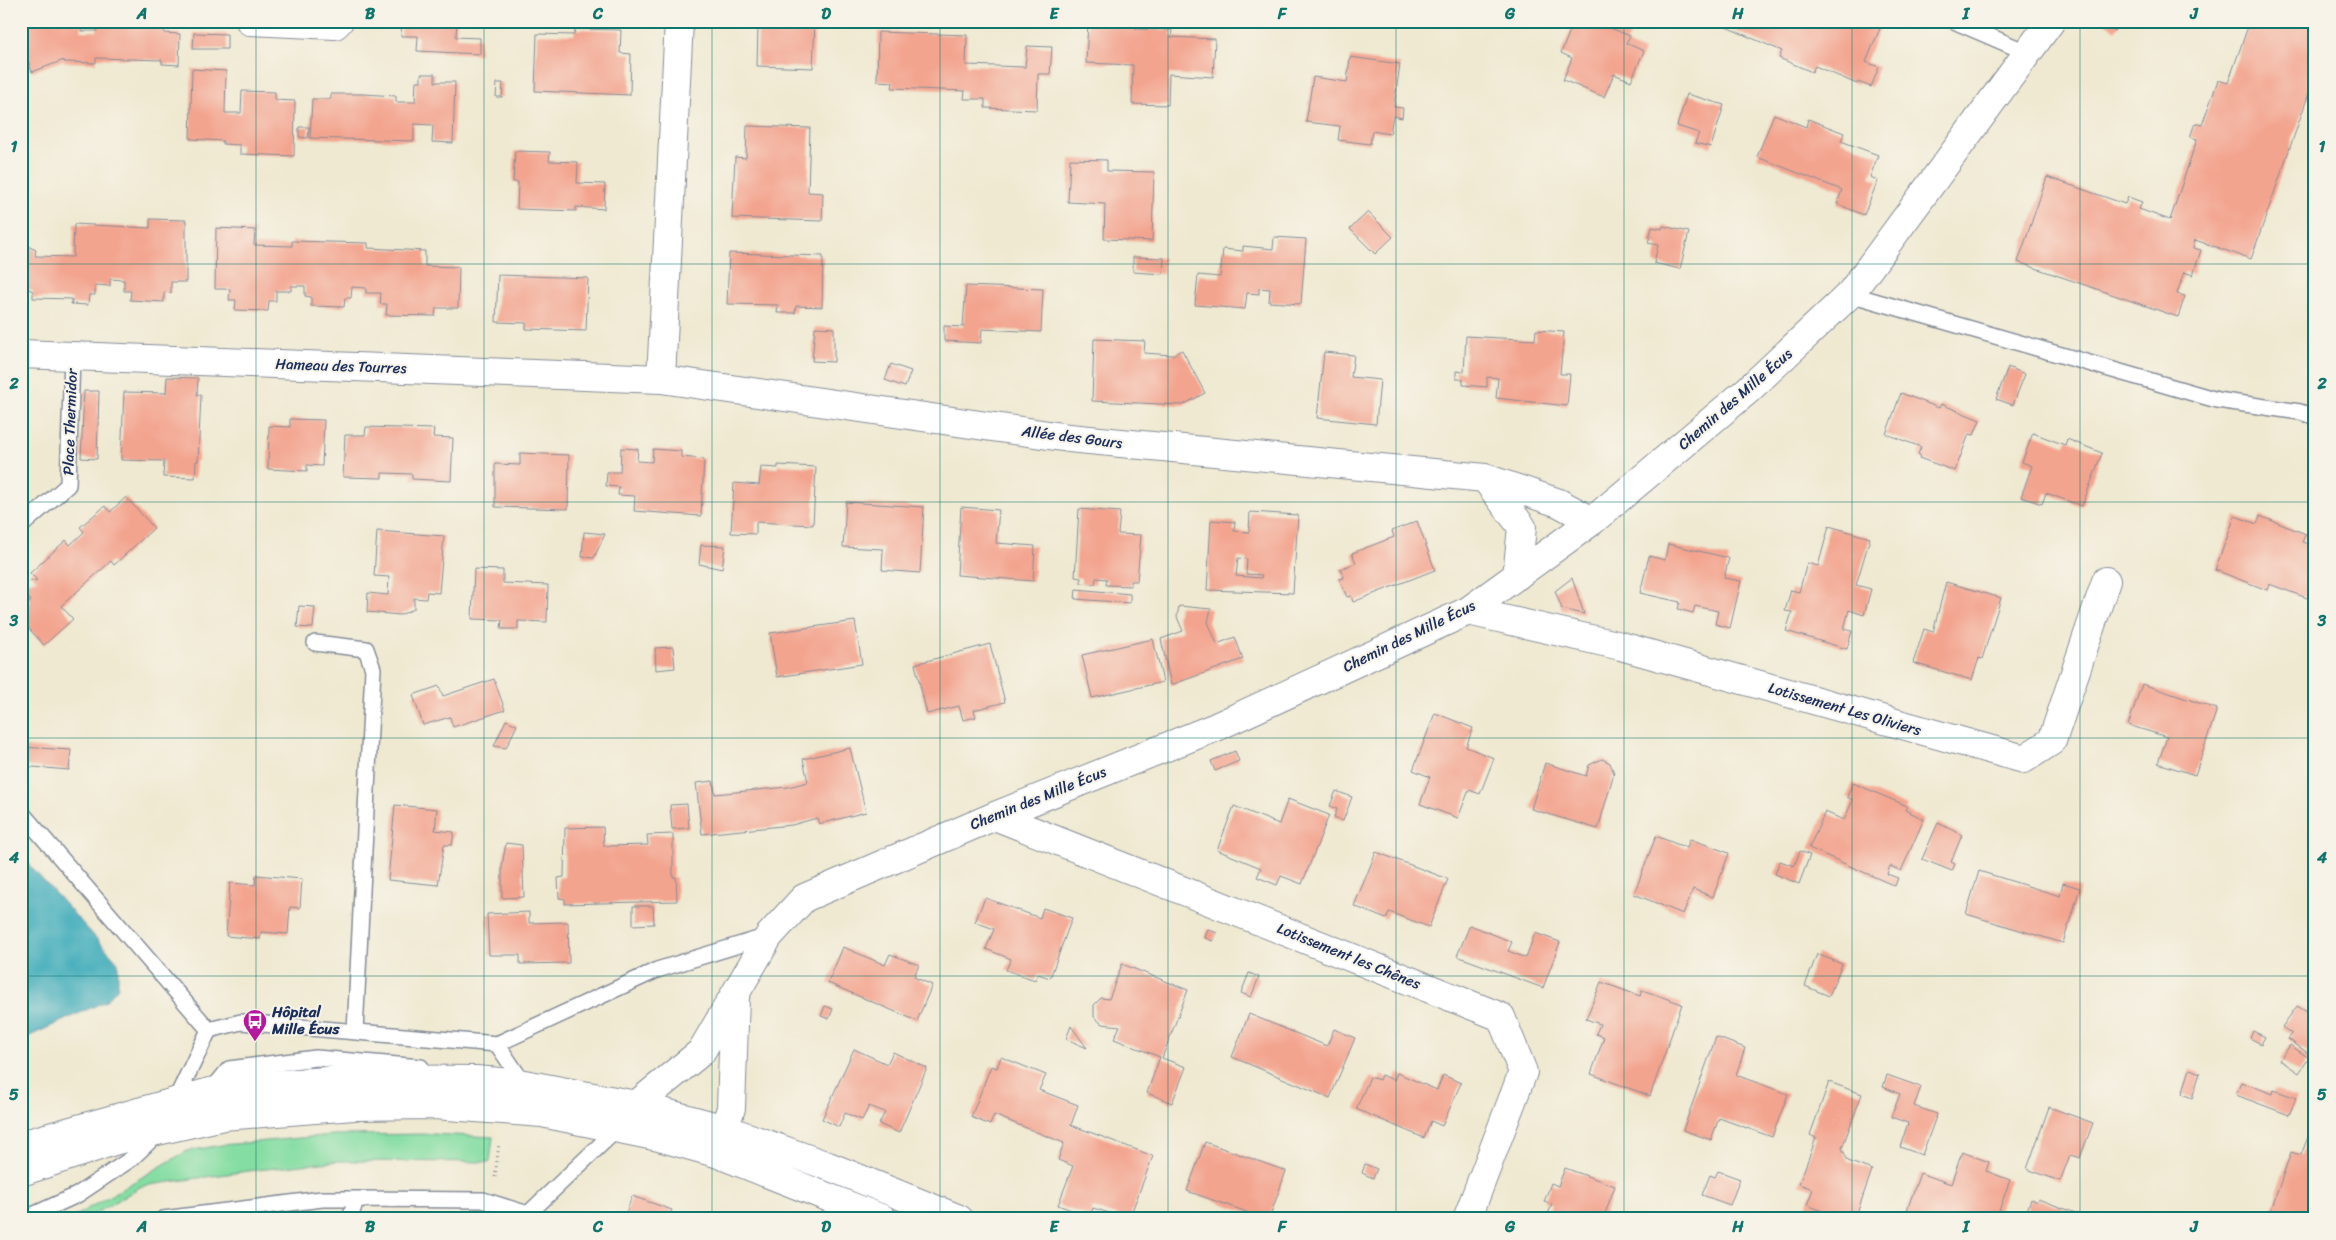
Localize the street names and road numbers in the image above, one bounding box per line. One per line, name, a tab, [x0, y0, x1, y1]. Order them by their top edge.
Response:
street label: Chemin des Mille Écus	[1672, 341, 1799, 456]
street label: Hameau des Tourres	[275, 351, 408, 381]
street label: Place Thermidor	[55, 367, 85, 476]
street label: Allée des Gours	[1019, 418, 1125, 456]
street label: Chemin des Mille Écus	[1338, 592, 1481, 679]
street label: Lotissement Les Oliviers	[1765, 675, 1925, 743]
street label: Chemin des Mille Écus	[966, 758, 1111, 837]
street label: Lotissement les Chênes	[1273, 915, 1425, 997]

